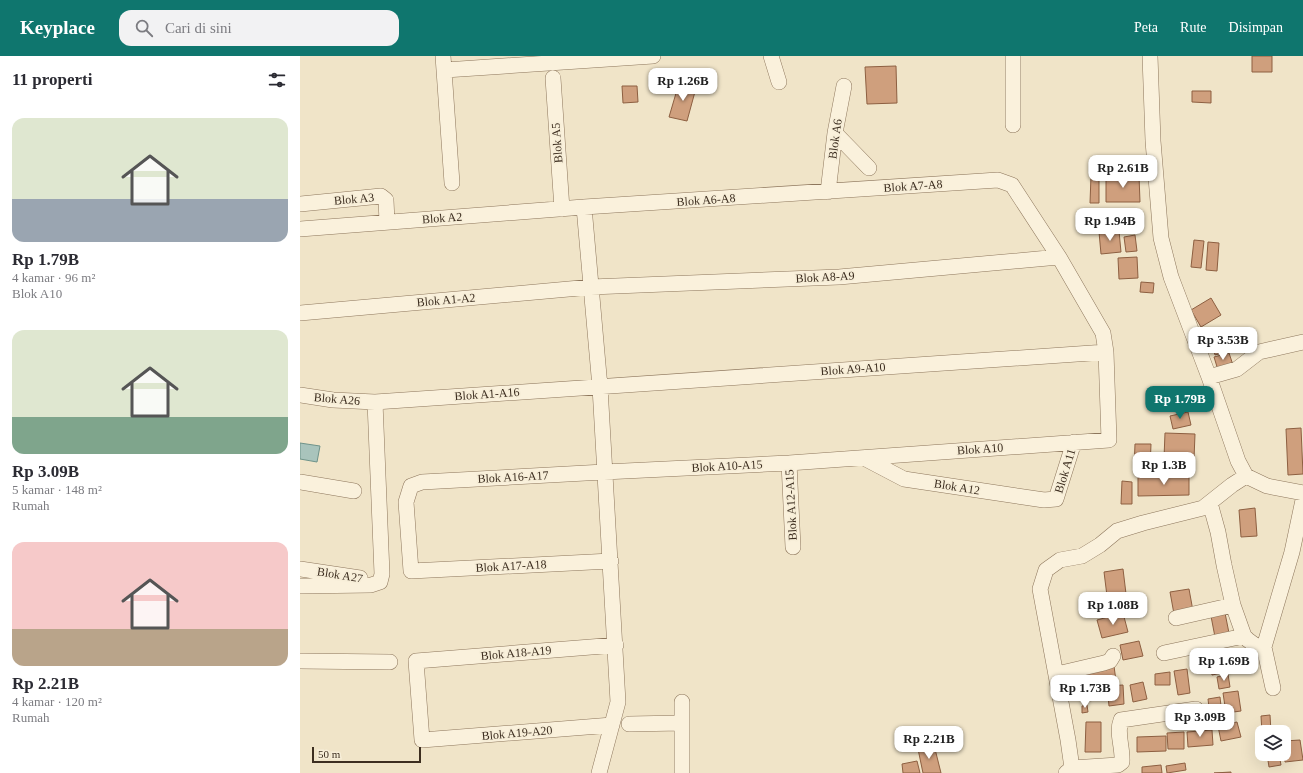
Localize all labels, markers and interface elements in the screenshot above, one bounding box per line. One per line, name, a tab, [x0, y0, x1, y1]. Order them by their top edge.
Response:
search box	[119, 10, 399, 46]
text: Keyplace	[20, 17, 95, 38]
icon: search	[133, 17, 155, 39]
text: Cari di sini	[165, 20, 232, 36]
text: Peta	[1134, 20, 1158, 35]
text: Rute	[1180, 20, 1207, 35]
text: Disimpan	[1229, 20, 1283, 35]
pin: Rp 1.26B	[642, 68, 724, 102]
icon: filters	[266, 69, 288, 91]
text: 11 properti	[12, 70, 92, 89]
text: Rp 1.26B	[657, 73, 709, 88]
street label: Blok A6	[825, 118, 845, 160]
street label: Blok A5	[549, 122, 565, 164]
icon: home	[114, 144, 186, 216]
pin: Rp 2.61B	[1082, 155, 1164, 189]
text: Rp 2.61B	[1097, 160, 1149, 175]
street label: Blok A7-A8	[883, 177, 943, 195]
street label: Blok A3	[333, 190, 375, 208]
street label: Blok A6-A8	[676, 191, 736, 209]
pin: Rp 1.94B	[1069, 208, 1151, 242]
street label: Blok A2	[421, 210, 463, 226]
text: Rp 1.94B	[1084, 213, 1136, 228]
text: Rp 1.79B	[12, 250, 79, 269]
street label: Blok A8-A9	[795, 268, 855, 286]
text: 4 kamar · 96 m²	[12, 270, 95, 285]
text: Blok A10	[12, 286, 62, 301]
street label: Blok A1-A2	[416, 290, 476, 310]
pin: Rp 3.53B	[1182, 327, 1264, 361]
text: Rp 3.53B	[1197, 332, 1249, 347]
icon: home	[114, 356, 186, 428]
street label: Blok A9-A10	[820, 360, 886, 378]
street label: Blok A1-A16	[454, 385, 520, 403]
pin: Rp 1.79B	[1139, 386, 1221, 420]
street label: Blok A26	[313, 390, 361, 408]
text: Rp 1.79B	[1154, 391, 1206, 406]
street label: Blok A10	[956, 440, 1004, 458]
street label: Blok A11	[1052, 447, 1078, 495]
pin: Rp 1.3B	[1127, 452, 1201, 486]
street label: Blok A10-A15	[691, 457, 763, 475]
text: Rp 1.3B	[1142, 457, 1186, 472]
text: Rp 3.09B	[12, 462, 79, 481]
street label: Blok A16-A17	[477, 468, 549, 486]
street label: Blok A12-A15	[782, 469, 800, 541]
street label: Blok A12	[933, 476, 981, 498]
text: 5 kamar · 148 m²	[12, 482, 102, 497]
text: Rumah	[12, 498, 50, 513]
street label: Blok A17-A18	[475, 557, 547, 575]
street label: Blok A27	[316, 564, 364, 586]
icon: home	[114, 568, 186, 640]
pin: Rp 1.08B	[1072, 592, 1154, 626]
text: Rp 1.08B	[1087, 597, 1139, 612]
street label: Blok A18-A19	[480, 643, 552, 663]
pin: Rp 1.69B	[1183, 648, 1265, 682]
text: Rp 1.69B	[1198, 653, 1250, 668]
text: Rp 2.21B	[12, 674, 79, 693]
pin: Rp 1.73B	[1044, 675, 1126, 709]
text: Rp 1.73B	[1059, 680, 1111, 695]
text: 4 kamar · 120 m²	[12, 694, 102, 709]
pin: Rp 3.09B	[1159, 704, 1241, 738]
text: Rp 3.09B	[1174, 709, 1226, 724]
text: Rumah	[12, 710, 50, 725]
street label: Blok A19-A20	[481, 723, 553, 743]
map controls	[1255, 725, 1291, 761]
button: layers	[1255, 725, 1291, 761]
pin: Rp 2.21B	[888, 726, 970, 760]
text: Rp 2.21B	[903, 731, 955, 746]
scale bar	[312, 745, 421, 764]
text: 50 m	[318, 748, 340, 760]

